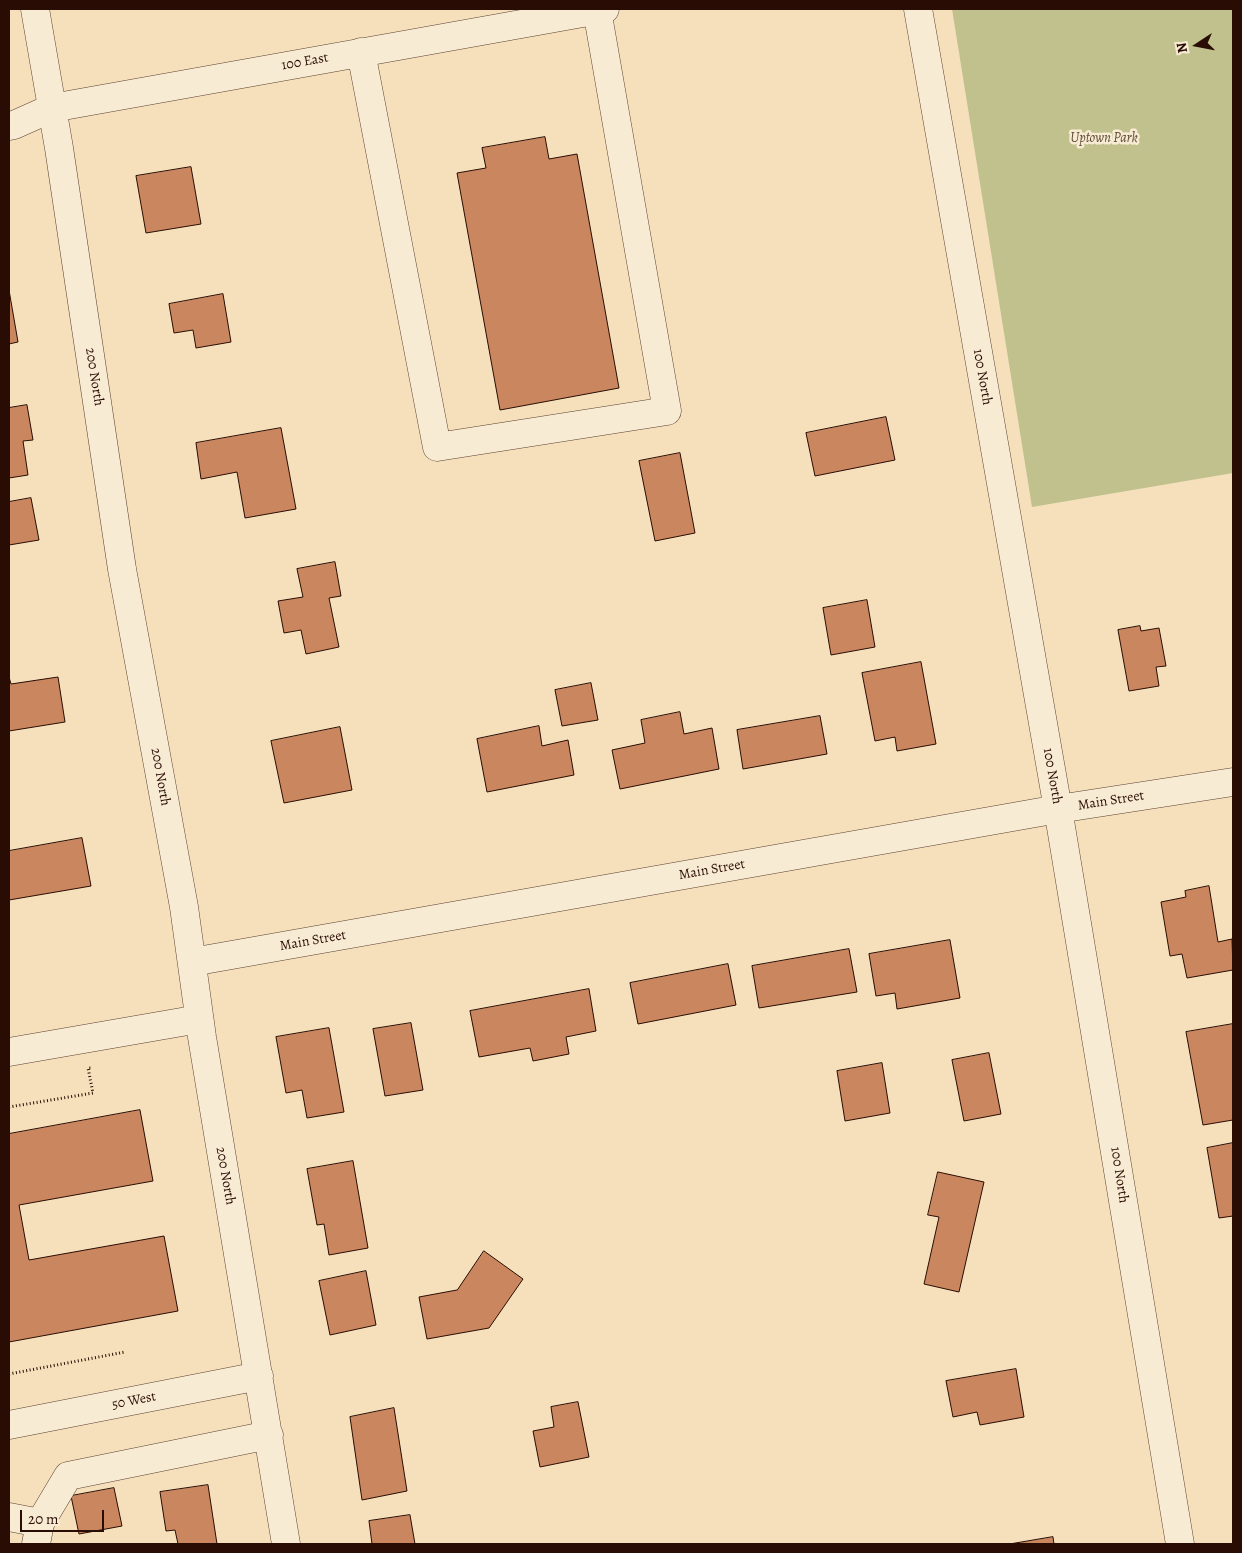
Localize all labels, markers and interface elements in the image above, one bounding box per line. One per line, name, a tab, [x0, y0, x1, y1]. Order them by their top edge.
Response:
north arrow	[1172, 20, 1222, 70]
text: N	[1171, 41, 1192, 55]
street label: 100 East	[280, 50, 330, 74]
park label: Uptown Park	[1070, 131, 1138, 147]
street label: 200 North	[81, 347, 107, 407]
street label: 100 North	[969, 348, 995, 406]
street label: 200 North	[147, 747, 173, 807]
street label: 100 North	[1039, 747, 1065, 805]
street label: Main Street	[1077, 787, 1145, 815]
street label: Main Street	[678, 856, 746, 884]
street label: Main Street	[279, 927, 347, 955]
street label: 200 North	[212, 1146, 238, 1206]
street label: 100 North	[1106, 1146, 1132, 1204]
street label: 50 West	[110, 1388, 158, 1414]
scale bar	[22, 1500, 106, 1532]
text: 20 m	[28, 1509, 59, 1529]

